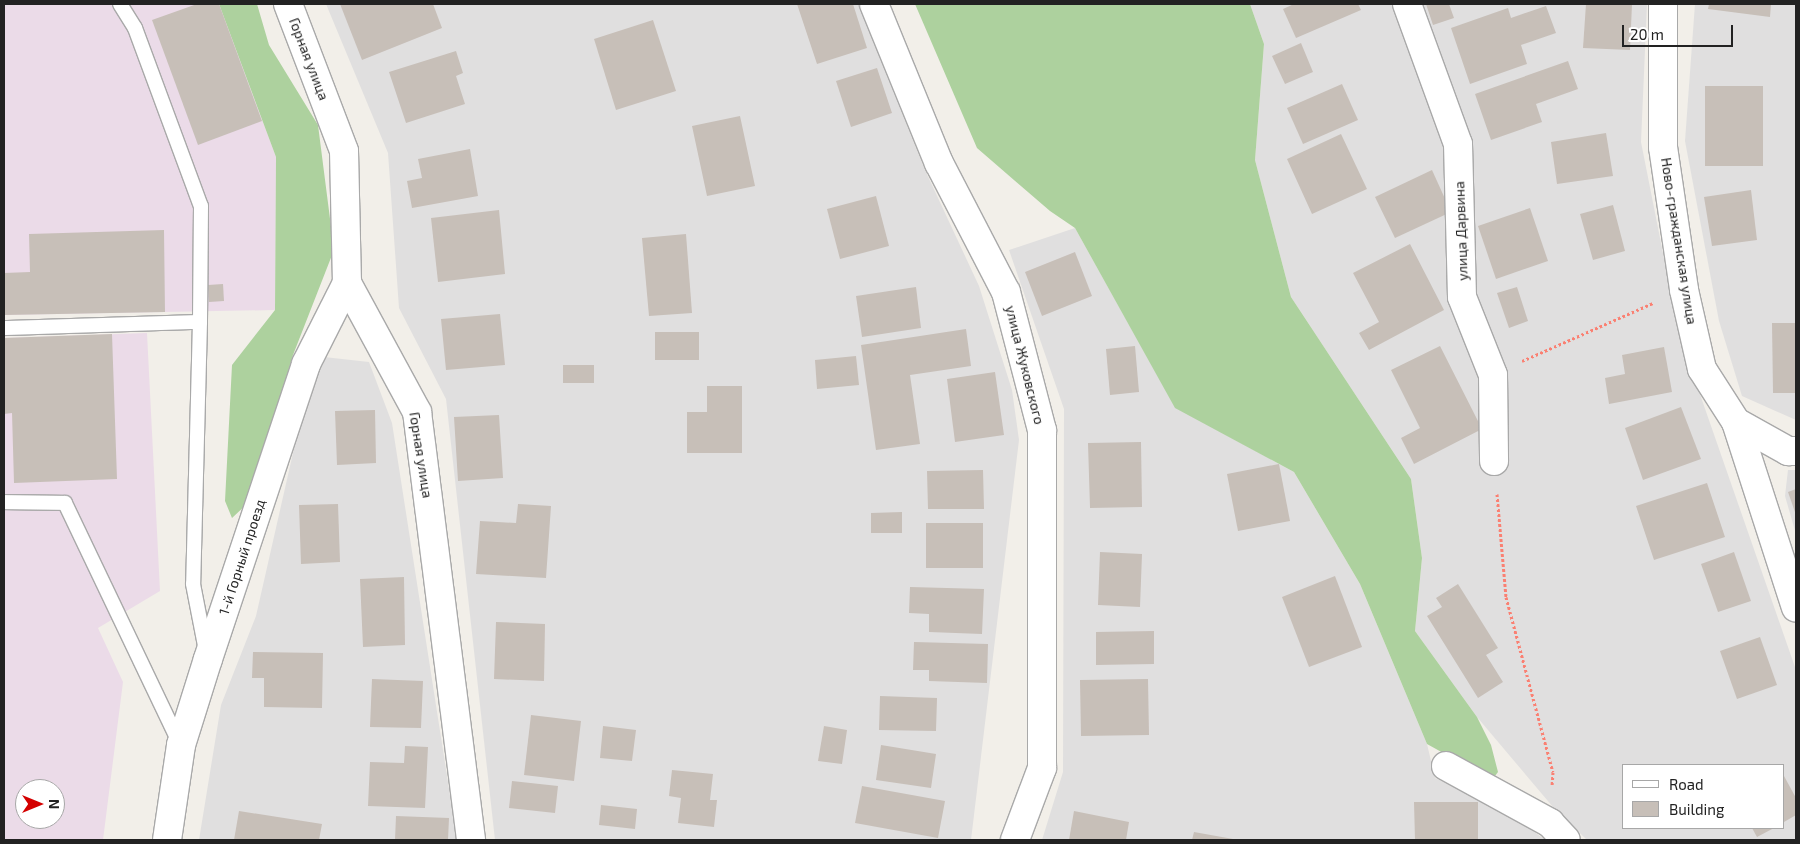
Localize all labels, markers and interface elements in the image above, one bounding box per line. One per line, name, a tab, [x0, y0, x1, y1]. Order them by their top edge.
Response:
street label: Горная улица	[286, 15, 332, 103]
scale bar	[1625, 15, 1736, 47]
text: 20 m	[1630, 25, 1664, 43]
street label: Ново-гражданская улица	[1657, 156, 1701, 326]
street label: улица Дарвина	[1451, 181, 1471, 281]
street label: улица Жуковского	[1002, 304, 1048, 426]
street label: Горная улица	[406, 411, 436, 499]
street label: 1-й Горный проезд	[215, 497, 269, 617]
legend	[1622, 764, 1785, 829]
text: Road	[1669, 775, 1704, 793]
north arrow	[15, 779, 65, 829]
text: N	[46, 799, 63, 809]
text: Building	[1669, 800, 1724, 818]

